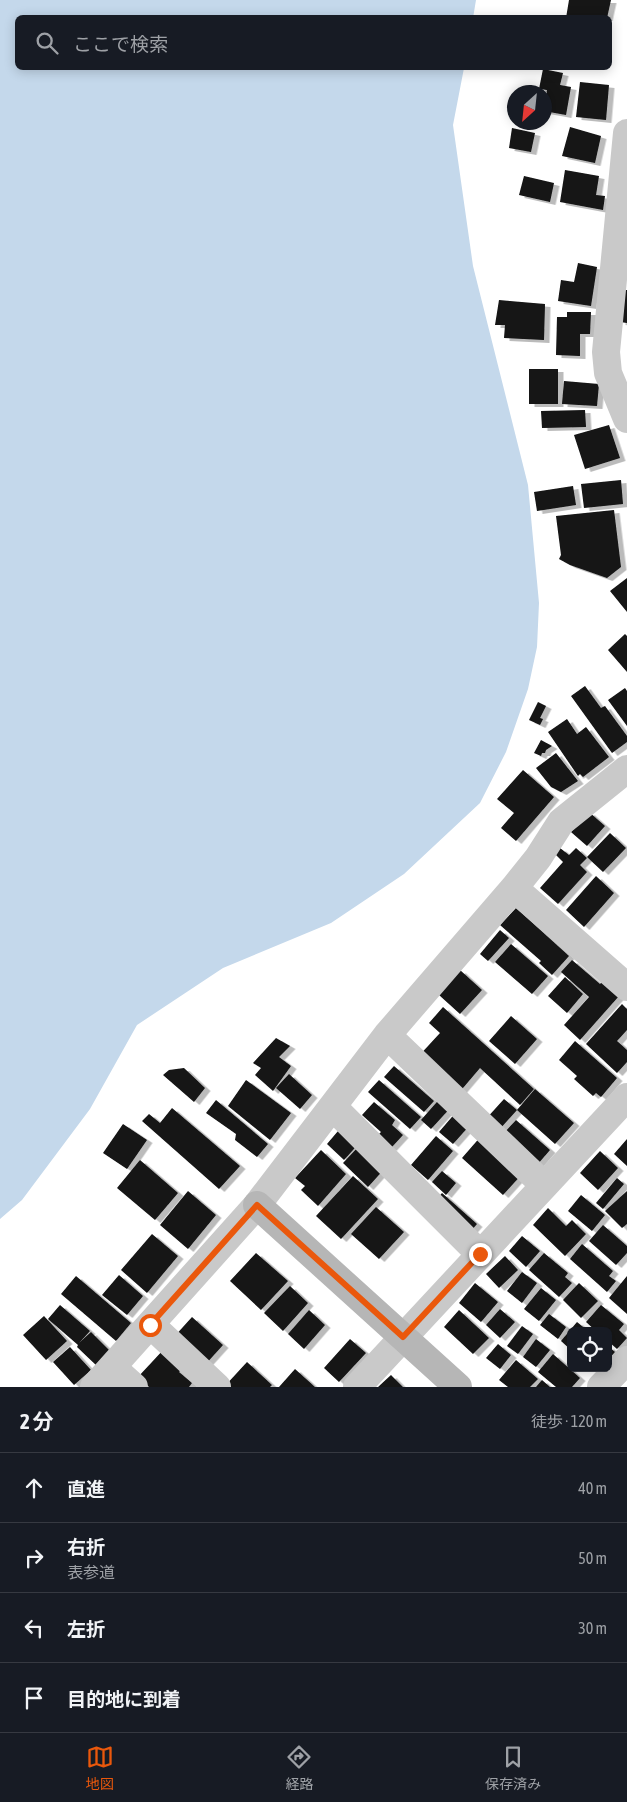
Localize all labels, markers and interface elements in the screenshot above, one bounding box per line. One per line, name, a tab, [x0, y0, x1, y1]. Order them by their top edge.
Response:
search box	[15, 15, 612, 70]
icon: search	[33, 29, 61, 57]
text: ここで検索	[73, 33, 168, 55]
north arrow	[507, 85, 552, 130]
route end	[469, 1243, 492, 1266]
route start	[139, 1314, 162, 1337]
map controls	[567, 1327, 612, 1372]
button: locate	[567, 1327, 612, 1372]
text: 2 分	[20, 1409, 54, 1433]
text: 徒歩 · 120 m	[531, 1412, 607, 1430]
icon: ahead	[20, 1474, 48, 1502]
text: 直進	[67, 1478, 105, 1500]
text: 40 m	[578, 1479, 607, 1497]
text: 右折	[67, 1536, 105, 1558]
icon: right	[20, 1544, 48, 1572]
text: 50 m	[578, 1549, 607, 1567]
text: 表参道	[67, 1563, 115, 1581]
icon: left	[20, 1614, 48, 1642]
text: 左折	[67, 1618, 105, 1640]
text: 30 m	[578, 1619, 607, 1637]
icon: arrive	[20, 1684, 48, 1712]
text: 目的地に到着	[67, 1688, 181, 1710]
tab: 地図	[86, 1743, 114, 1793]
tab: 経路	[285, 1743, 313, 1793]
tab: 保存済み	[485, 1743, 541, 1793]

